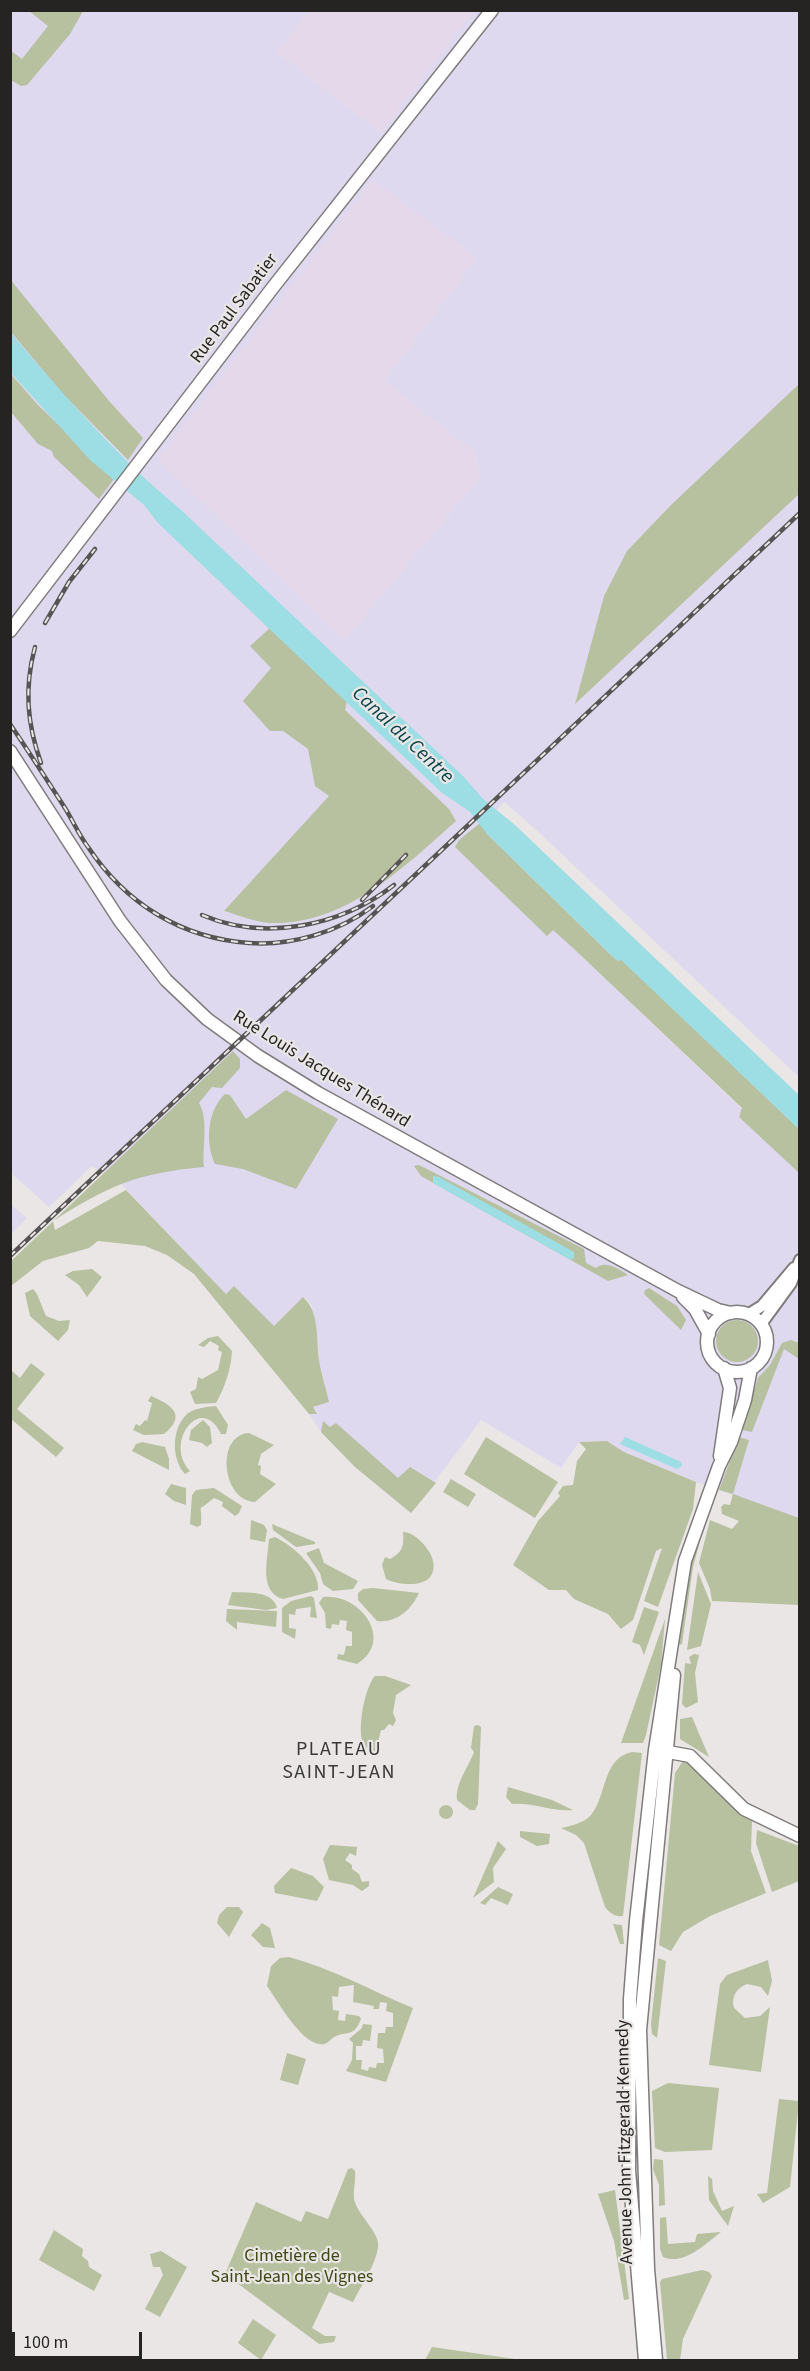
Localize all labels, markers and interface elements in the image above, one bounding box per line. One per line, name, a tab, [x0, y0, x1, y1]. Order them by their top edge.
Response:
street label: Rue Paul Sabatier	[187, 250, 283, 368]
water label: Canal du Centre	[346, 683, 458, 789]
street label: Rue Louis Jacques Thénard	[228, 1007, 414, 1133]
district label: PLATEAU SAINT-JEAN	[282, 1739, 396, 1786]
street label: Avenue John Fitzgerald Kennedy	[613, 2019, 639, 2265]
park label: Cimetière de Saint-Jean des Vignes	[211, 2246, 373, 2288]
scale bar	[15, 2320, 146, 2358]
text: 100 m	[23, 2330, 68, 2355]

